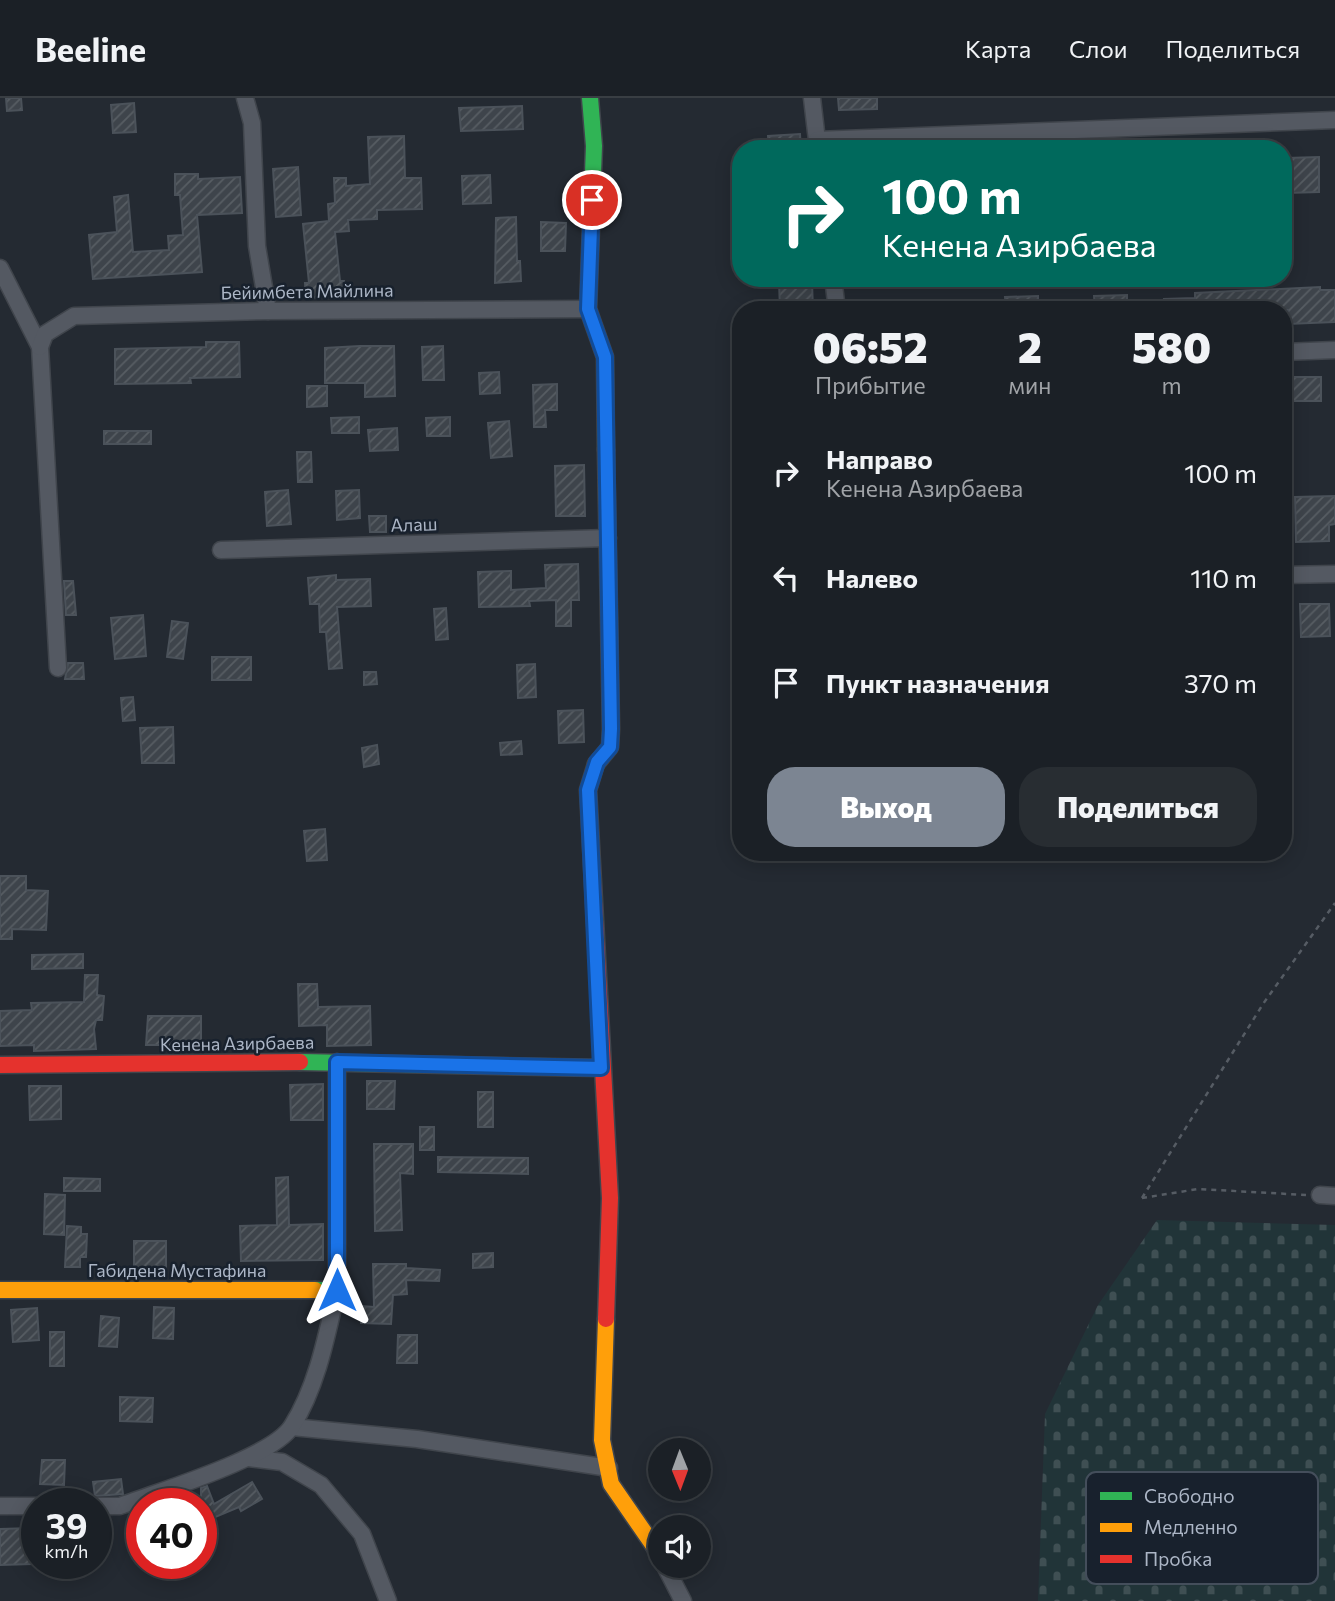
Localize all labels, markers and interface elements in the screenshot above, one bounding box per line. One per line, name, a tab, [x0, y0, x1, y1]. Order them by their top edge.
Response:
text: Beeline	[35, 28, 146, 69]
text: Карта	[965, 34, 1031, 63]
text: Слои	[1069, 34, 1127, 63]
text: Поделиться	[1165, 34, 1300, 63]
text: 100 m	[882, 164, 1021, 224]
icon: right	[767, 168, 858, 259]
pin	[562, 170, 622, 230]
icon: arrive	[573, 181, 611, 219]
text: Кенена Азирбаева	[882, 224, 1156, 264]
street label: Бейимбета Майлина	[220, 278, 394, 304]
text: 06:52	[813, 320, 928, 372]
text: 2	[1018, 320, 1042, 372]
text: 580	[1132, 320, 1211, 372]
text: Прибытие	[815, 371, 926, 399]
text: мин	[1009, 371, 1051, 399]
text: m	[1162, 371, 1182, 399]
text: Направо	[826, 443, 933, 474]
icon: right	[767, 454, 805, 492]
text: 100 m	[1184, 457, 1257, 488]
text: Кенена Азирбаева	[826, 474, 1023, 502]
street label: Алаш	[390, 512, 438, 536]
icon: left	[767, 559, 805, 597]
text: Налево	[826, 562, 918, 593]
text: 110 m	[1190, 562, 1257, 593]
icon: arrive	[767, 664, 805, 702]
text: Пункт назначения	[826, 667, 1050, 698]
text: 370 m	[1184, 667, 1257, 698]
button: Выход	[767, 767, 1005, 847]
button: Поделиться	[1019, 767, 1257, 847]
street label: Кенена Азирбаева	[160, 1031, 314, 1055]
position arrow	[300, 1253, 374, 1327]
street label: Габидена Мустафина	[88, 1259, 266, 1281]
north arrow	[648, 1438, 710, 1502]
map controls	[648, 1438, 711, 1578]
legend	[1086, 1472, 1318, 1584]
text: Свободно	[1144, 1484, 1234, 1507]
speed limit sign: 40	[126, 1488, 217, 1579]
text: 39	[46, 1503, 87, 1546]
button: sound	[648, 1515, 711, 1578]
text: Медленно	[1144, 1515, 1238, 1538]
text: km/h	[45, 1540, 88, 1562]
text: Пробка	[1144, 1547, 1212, 1570]

